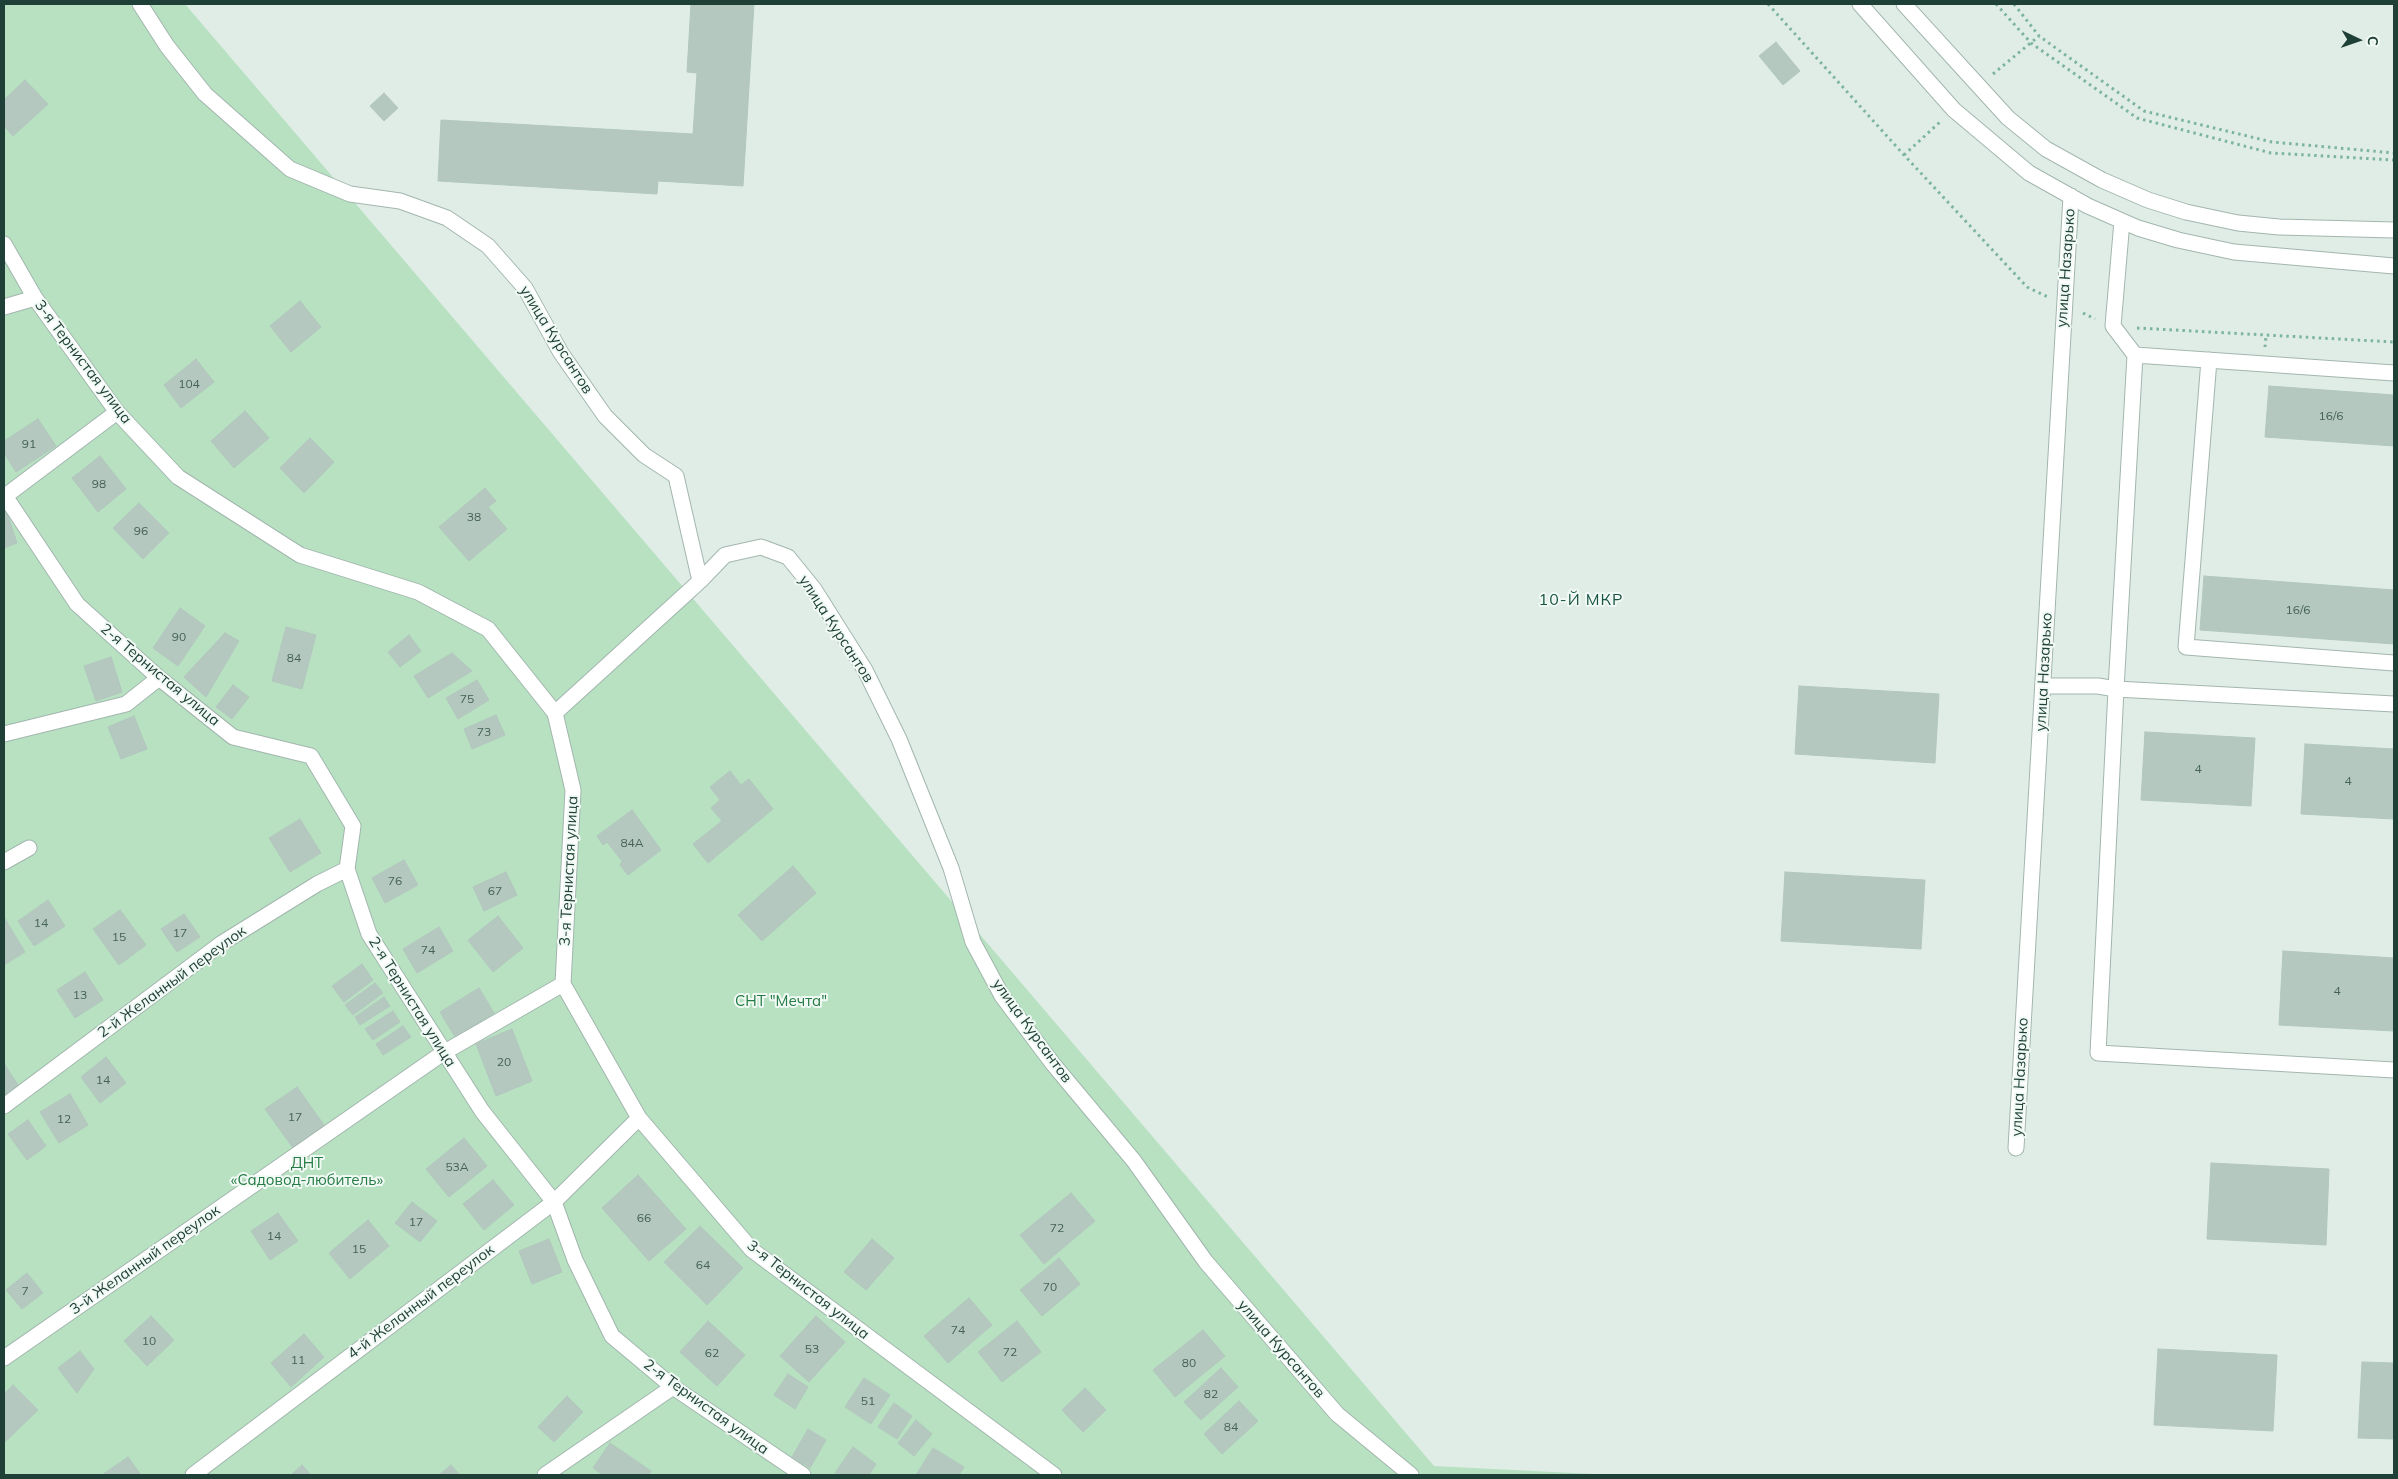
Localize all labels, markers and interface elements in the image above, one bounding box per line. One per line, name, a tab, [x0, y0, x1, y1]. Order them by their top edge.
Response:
north arrow	[2333, 15, 2383, 65]
text: С	[2364, 36, 2382, 46]
street label: улица Назарько	[2053, 208, 2079, 328]
street label: улица Курсантов	[516, 283, 596, 397]
street label: 3-я Тернистая улица	[31, 297, 135, 427]
house number: 104	[178, 377, 200, 391]
house number: 16/6	[2318, 409, 2344, 423]
house number: 91	[22, 437, 36, 451]
house number: 98	[92, 477, 106, 491]
house number: 38	[467, 510, 481, 524]
house number: 96	[134, 524, 148, 538]
street label: улица Курсантов	[795, 572, 877, 686]
district label: 10-Й МКР	[1538, 590, 1624, 610]
house number: 16/6	[2285, 603, 2311, 617]
street label: улица Назарько	[2032, 612, 2056, 732]
street label: 2-я Тернистая улица	[97, 620, 223, 730]
house number: 90	[172, 630, 186, 644]
house number: 84	[287, 651, 301, 665]
house number: 75	[460, 692, 474, 706]
house number: 73	[477, 725, 491, 739]
house number: 4	[2194, 762, 2202, 776]
house number: 4	[2344, 774, 2352, 788]
street label: 3-я Тернистая улица	[556, 796, 582, 946]
house number: 84А	[620, 836, 644, 850]
house number: 76	[388, 874, 402, 888]
house number: 67	[488, 884, 502, 898]
house number: 14	[34, 916, 48, 930]
street label: 2-й Желанный переулок	[94, 922, 250, 1042]
house number: 17	[173, 926, 187, 940]
house number: 15	[112, 930, 126, 944]
street label: 2-я Тернистая улица	[365, 934, 459, 1070]
house number: 74	[421, 943, 435, 957]
street label: улица Курсантов	[988, 976, 1076, 1086]
house number: 4	[2333, 984, 2341, 998]
house number: 13	[73, 988, 87, 1002]
park label: СНТ "Мечта"	[735, 992, 827, 1010]
street label: улица Назарько	[2008, 1017, 2032, 1137]
house number: 20	[497, 1055, 511, 1069]
house number: 14	[96, 1073, 110, 1087]
house number: 17	[288, 1110, 302, 1124]
house number: 12	[57, 1112, 71, 1126]
park label: ДНТ «Садовод-любитель»	[231, 1154, 383, 1189]
house number: 53А	[445, 1160, 469, 1174]
street label: 3-й Желанный переулок	[66, 1201, 224, 1319]
house number: 66	[637, 1211, 651, 1225]
house number: 17	[409, 1215, 423, 1229]
house number: 72	[1050, 1221, 1064, 1235]
house number: 14	[267, 1229, 281, 1243]
street label: 3-я Тернистая улица	[743, 1237, 873, 1343]
street label: 4-й Желанный переулок	[344, 1241, 498, 1363]
house number: 15	[352, 1242, 366, 1256]
house number: 64	[696, 1258, 710, 1272]
house number: 70	[1043, 1280, 1057, 1294]
house number: 7	[21, 1284, 29, 1298]
street label: улица Курсантов	[1234, 1296, 1328, 1402]
house number: 74	[951, 1323, 965, 1337]
house number: 10	[142, 1334, 156, 1348]
house number: 53	[805, 1342, 819, 1356]
house number: 72	[1003, 1345, 1017, 1359]
house number: 62	[705, 1346, 719, 1360]
house number: 11	[291, 1353, 305, 1367]
street label: 2-я Тернистая улица	[640, 1356, 772, 1458]
house number: 80	[1182, 1356, 1196, 1370]
house number: 82	[1204, 1387, 1218, 1401]
house number: 51	[861, 1394, 875, 1408]
house number: 84	[1224, 1420, 1238, 1434]

